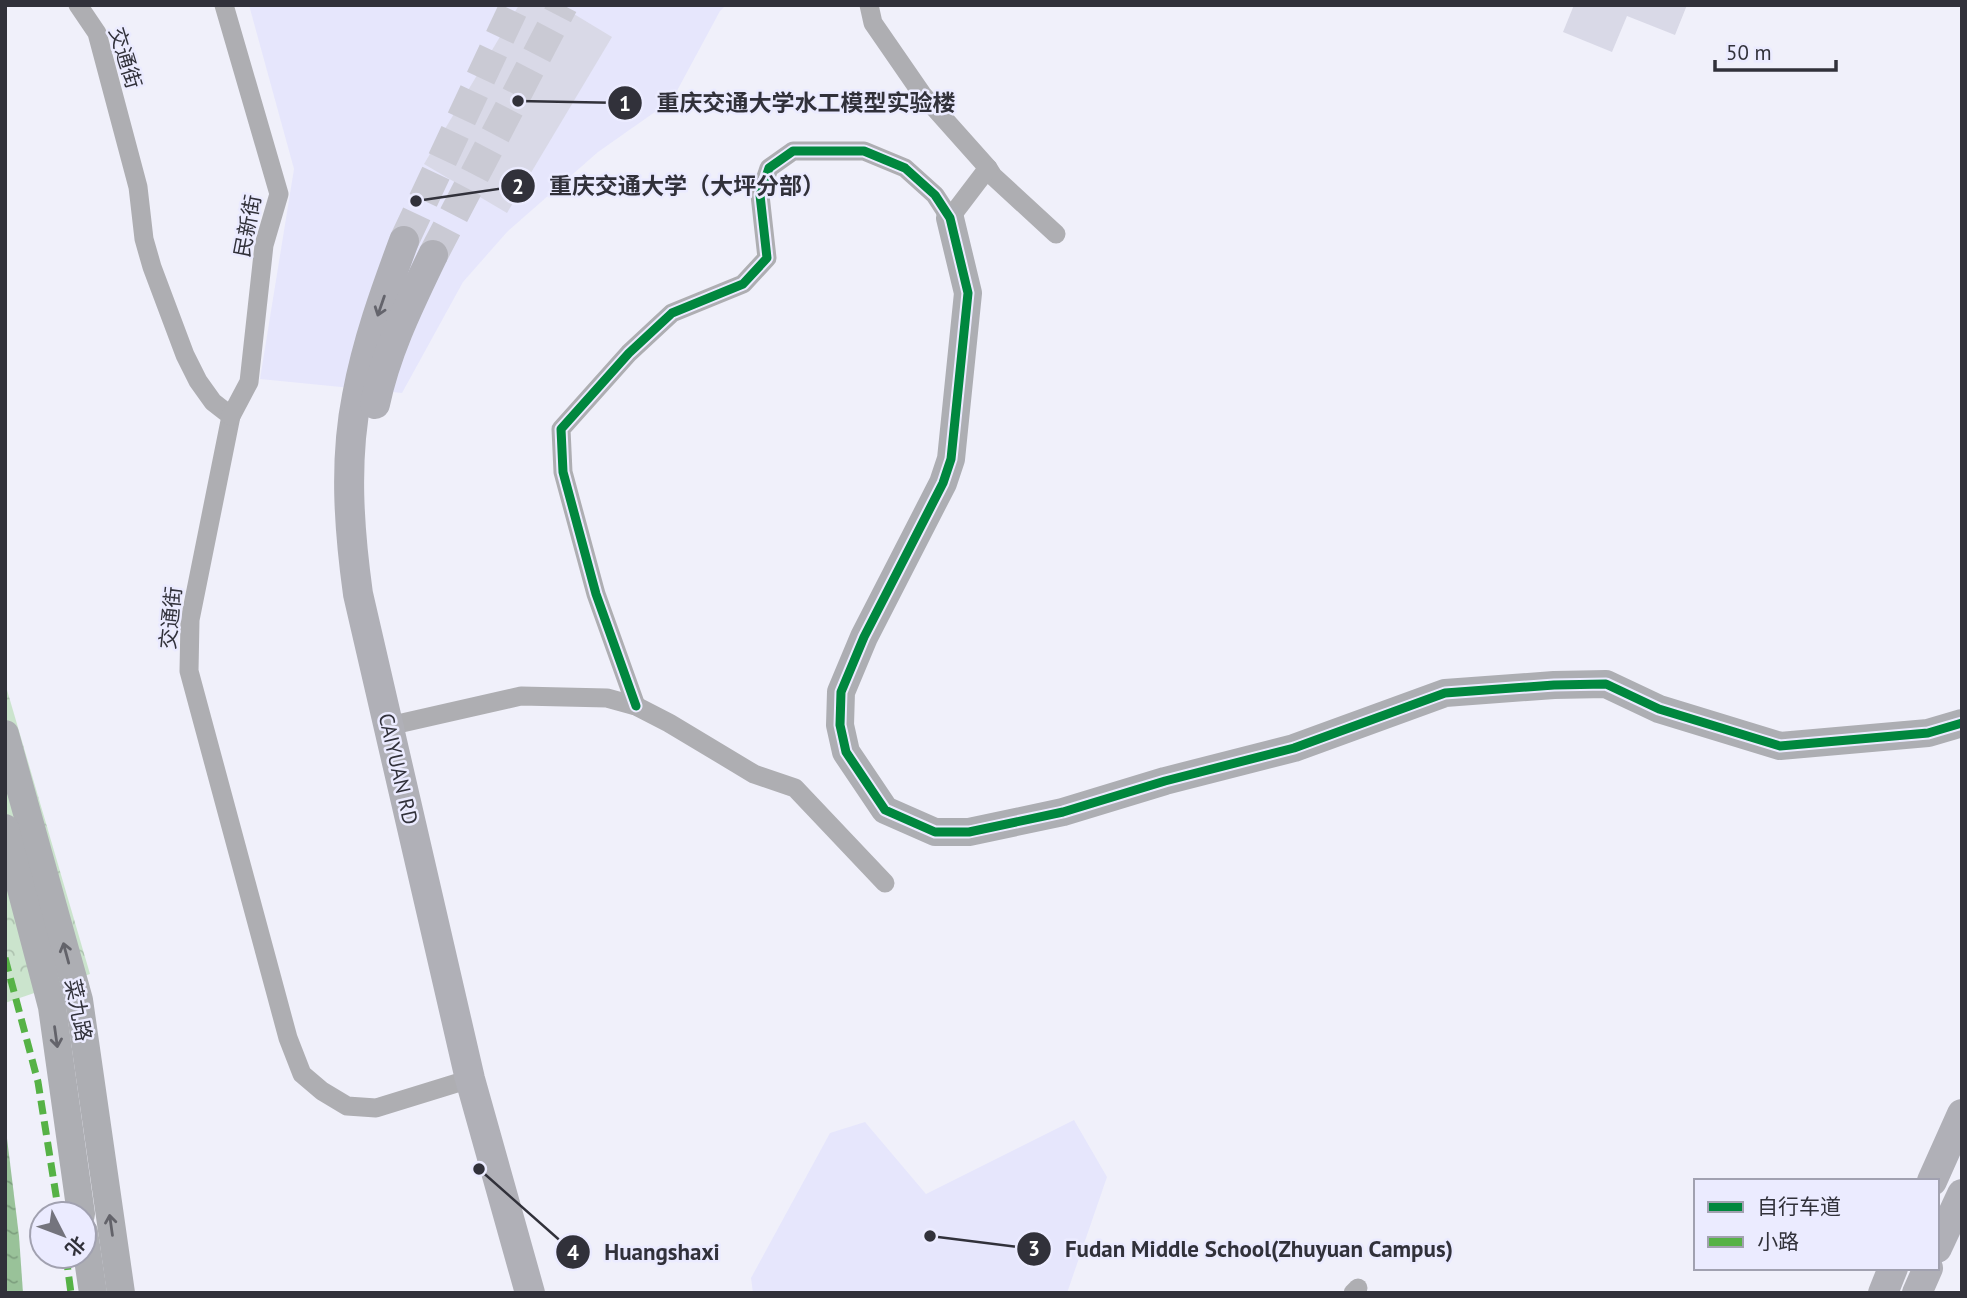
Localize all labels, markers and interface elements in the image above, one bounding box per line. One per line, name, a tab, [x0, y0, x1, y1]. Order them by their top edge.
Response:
street label: 交通街	[103, 24, 148, 92]
scale bar	[1715, 28, 1836, 72]
text: 50 m	[1726, 39, 1772, 66]
callout: 重庆交通大学水工模型实验楼	[608, 81, 970, 125]
text: 重庆交通大学水工模型实验楼	[657, 88, 956, 117]
text: 1	[619, 90, 631, 117]
callout: 重庆交通大学（大坪分部）	[500, 164, 839, 208]
text: 重庆交通大学（大坪分部）	[549, 171, 825, 200]
text: 2	[512, 173, 524, 200]
street label: 民新街	[228, 192, 267, 259]
one-way arrow	[374, 294, 386, 316]
street label: 交通街	[154, 585, 187, 651]
street label: CAIYUAN RD	[373, 711, 424, 827]
one-way arrow	[58, 942, 71, 964]
street label: 菜九路	[59, 976, 98, 1043]
one-way arrow	[50, 1025, 63, 1048]
legend	[1694, 1179, 1939, 1270]
text: 自行车道	[1757, 1193, 1841, 1220]
north arrow	[28, 1200, 98, 1270]
one-way arrow	[104, 1214, 117, 1237]
callout: Fudan Middle School(Zhuyuan Campus)	[1016, 1227, 1468, 1271]
text: 小路	[1757, 1228, 1799, 1255]
callout: Huangshaxi	[555, 1230, 734, 1274]
text: 北	[60, 1231, 91, 1261]
text: Fudan Middle School(Zhuyuan Campus)	[1065, 1234, 1453, 1263]
text: 3	[1028, 1235, 1040, 1262]
text: Huangshaxi	[604, 1237, 720, 1266]
text: 4	[567, 1239, 579, 1266]

